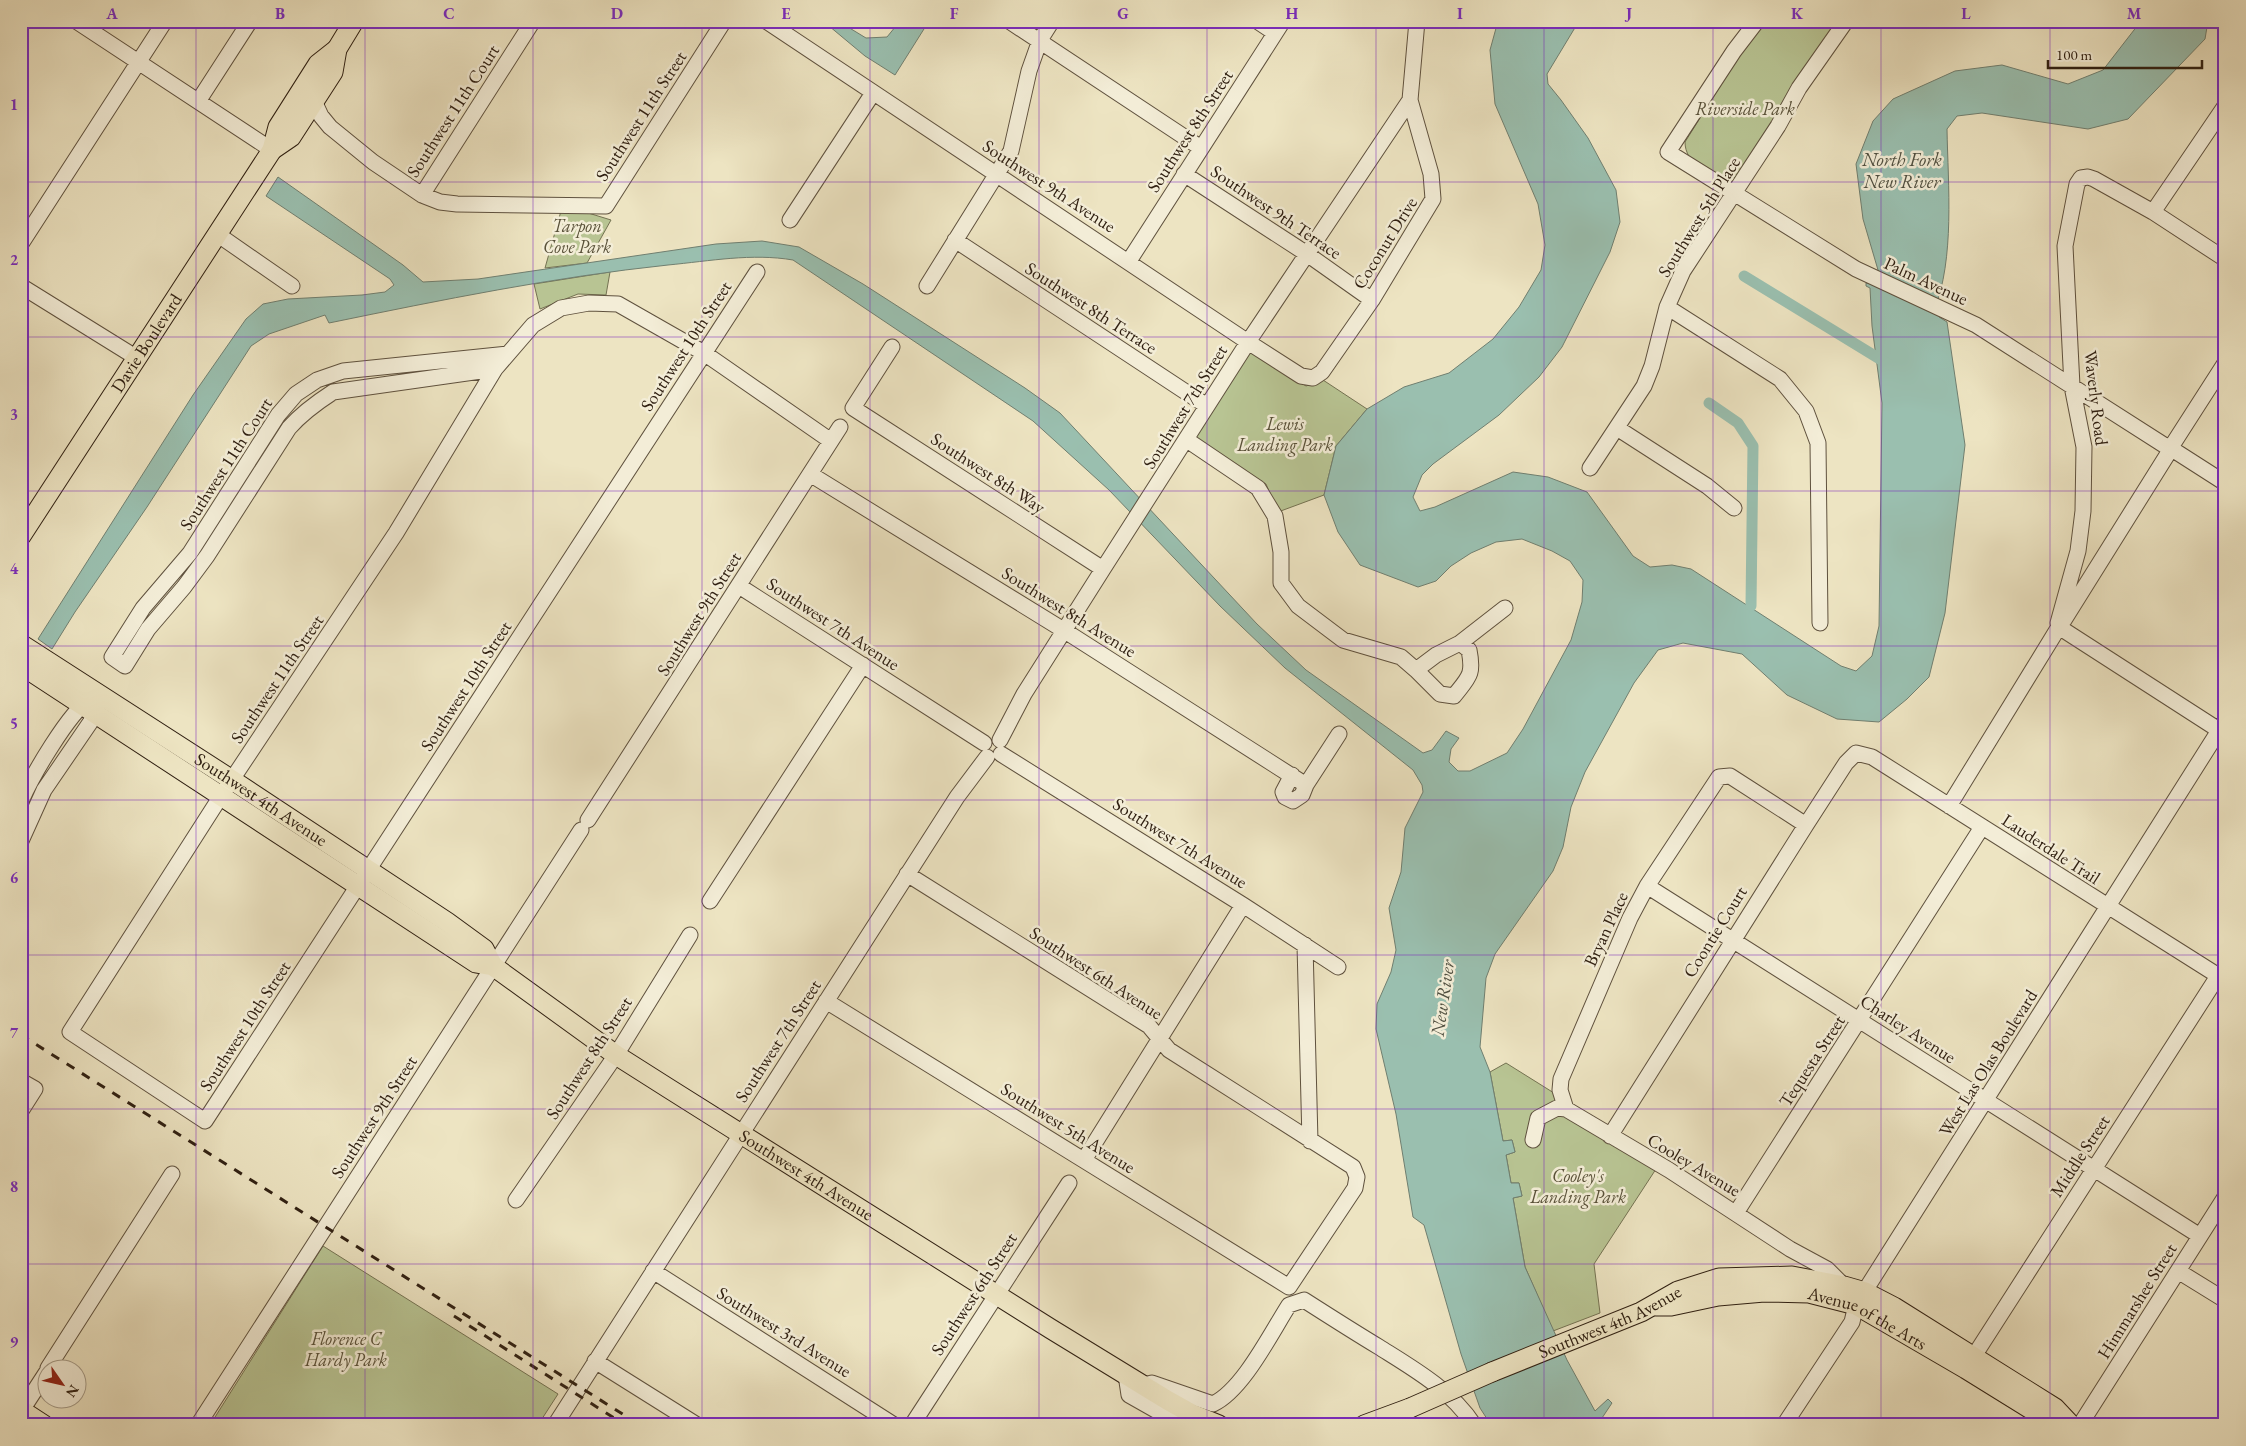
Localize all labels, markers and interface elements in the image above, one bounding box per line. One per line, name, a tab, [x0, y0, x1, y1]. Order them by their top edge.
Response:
text: A	[105, 3, 118, 24]
text: B	[275, 3, 285, 24]
text: C	[443, 3, 455, 24]
text: D	[611, 3, 623, 24]
text: E	[781, 3, 791, 24]
text: F	[950, 3, 959, 24]
text: G	[1117, 3, 1129, 24]
text: H	[1286, 3, 1299, 24]
text: I	[1457, 3, 1463, 24]
text: J	[1624, 3, 1632, 24]
text: K	[1791, 3, 1804, 24]
text: L	[1961, 3, 1971, 24]
text: M	[2127, 3, 2142, 24]
scale bar	[2048, 38, 2202, 70]
street label: Southwest 11th Court	[401, 40, 504, 182]
text: 100 m	[2056, 45, 2093, 64]
street label: Southwest 11th Street	[590, 46, 691, 185]
street label: Southwest 8th Street	[1141, 65, 1238, 197]
text: 1	[10, 94, 18, 115]
park label: Riverside Park	[1695, 97, 1795, 120]
street label: Southwest 9th Avenue	[978, 134, 1120, 237]
water label: North Fork New River	[1861, 147, 1942, 194]
street label: Southwest 5th Place	[1652, 152, 1745, 281]
street label: Southwest 9th Terrace	[1207, 159, 1346, 264]
street label: Coconut Drive	[1347, 192, 1422, 293]
park label: Tarpon Cove Park	[543, 214, 611, 258]
text: 2	[10, 249, 19, 270]
street label: Palm Avenue	[1881, 251, 1972, 310]
street label: Southwest 8th Terrace	[1021, 256, 1162, 359]
street label: Southwest 10th Street	[635, 276, 736, 415]
street label: Davie Boulevard	[105, 288, 187, 397]
street label: Southwest 7th Street	[1137, 340, 1232, 473]
street label: Waverly Road	[2079, 349, 2114, 448]
street label: Southwest 11th Court	[174, 393, 277, 535]
text: 3	[10, 404, 18, 425]
park label: Lewis Landing Park	[1236, 412, 1333, 457]
street label: Southwest 8th Way	[927, 427, 1050, 518]
street label: Southwest 9th Street	[651, 547, 746, 680]
text: 4	[10, 558, 19, 579]
street label: Southwest 8th Avenue	[998, 561, 1141, 662]
street label: Southwest 7th Avenue	[762, 572, 904, 675]
street label: Southwest 11th Street	[225, 610, 328, 748]
street label: Southwest 10th Street	[415, 616, 516, 755]
text: 5	[10, 713, 18, 734]
street label: Southwest 4th Avenue	[191, 747, 332, 851]
street label: Southwest 7th Avenue	[1109, 792, 1252, 893]
street label: Lauderdale Trail	[1998, 808, 2105, 889]
text: 6	[10, 867, 19, 888]
street label: Coontie Court	[1677, 881, 1752, 982]
street label: Bryan Place	[1578, 888, 1633, 970]
street label: Southwest 6th Avenue	[1025, 921, 1167, 1024]
street label: Southwest 10th Street	[194, 956, 295, 1095]
water label: New River	[1425, 957, 1460, 1039]
street label: Southwest 7th Street	[729, 975, 826, 1107]
street label: West Las Olas Boulevard	[1933, 984, 2043, 1140]
street label: Charley Avenue	[1856, 989, 1961, 1068]
street label: Southwest 8th Street	[540, 992, 637, 1124]
street label: Tequesta Street	[1773, 1010, 1850, 1111]
text: 7	[10, 1022, 19, 1043]
street label: Southwest 9th Street	[325, 1051, 422, 1183]
street label: Southwest 5th Avenue	[997, 1077, 1140, 1178]
street label: Middle Street	[2045, 1110, 2115, 1201]
street label: Southwest 4th Avenue	[735, 1124, 878, 1225]
street label: Cooley Avenue	[1643, 1128, 1745, 1201]
park label: Cooley's Landing Park	[1529, 1164, 1626, 1209]
text: 8	[10, 1176, 18, 1197]
street label: Southwest 6th Street	[925, 1228, 1022, 1360]
street label: Himmarshee Street	[2092, 1238, 2182, 1363]
street label: Southwest 4th Avenue	[1535, 1280, 1685, 1363]
street label: Southwest 3rd Avenue	[713, 1281, 856, 1382]
street label: Avenue of the Arts	[1805, 1281, 1931, 1355]
park label: Florence C Hardy Park	[304, 1327, 387, 1372]
text: 9	[10, 1331, 19, 1352]
north arrow	[38, 1358, 88, 1408]
text: N	[62, 1382, 83, 1402]

